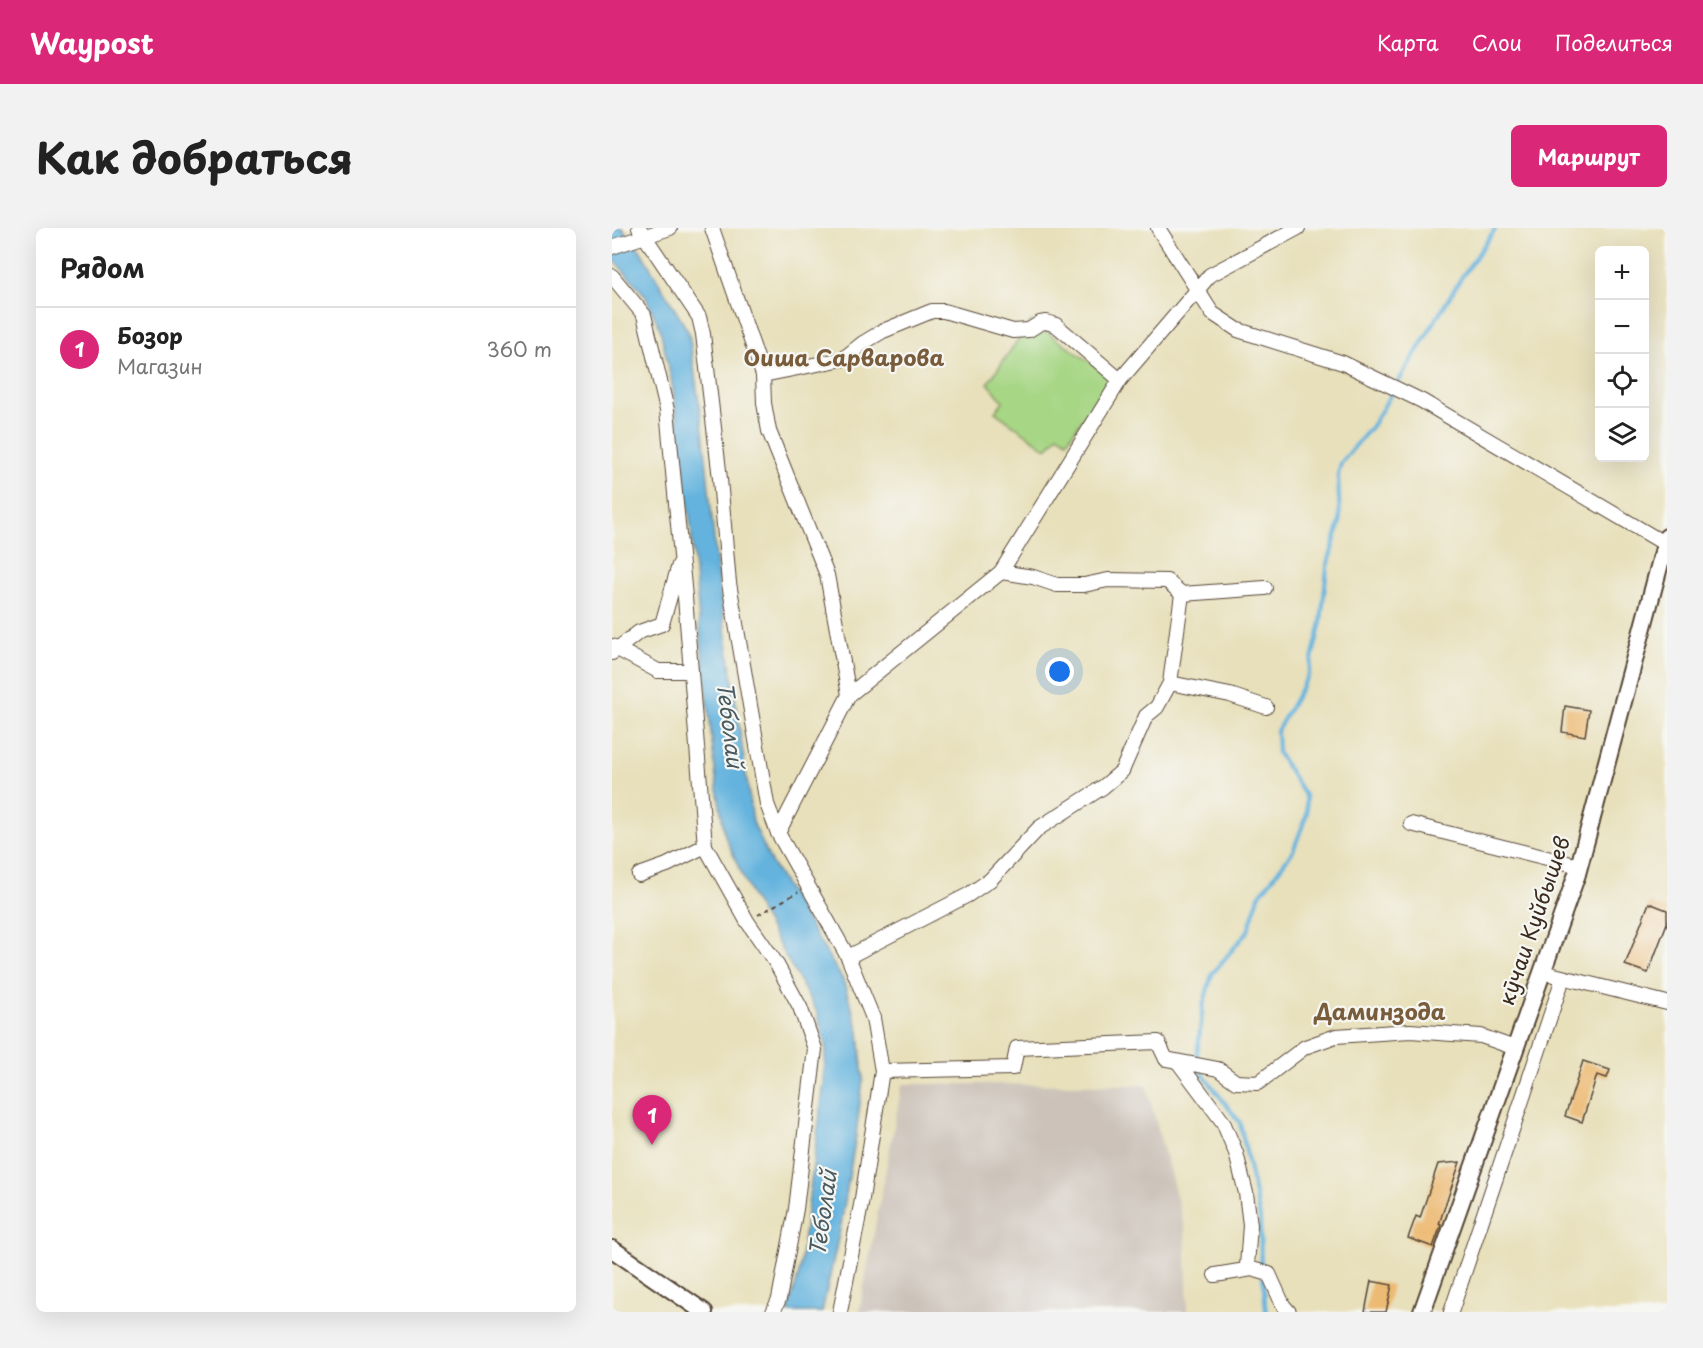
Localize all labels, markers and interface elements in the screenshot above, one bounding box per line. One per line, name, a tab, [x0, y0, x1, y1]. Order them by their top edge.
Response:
text: Waypost	[30, 21, 154, 64]
text: Карта	[1377, 26, 1439, 58]
text: Слои	[1472, 26, 1522, 58]
text: Поделиться	[1555, 26, 1673, 58]
text: Как добраться	[36, 125, 353, 188]
button: Маршрут	[1511, 125, 1667, 187]
map controls	[1595, 246, 1649, 462]
button: +	[1595, 246, 1649, 300]
text: Рядом	[60, 248, 145, 287]
button: −	[1595, 300, 1649, 354]
text: Бозор	[117, 318, 183, 351]
text: 1	[75, 334, 84, 364]
text: 360 m	[486, 334, 552, 364]
district label: Оиша Сарварова	[744, 340, 945, 373]
text: Магазин	[117, 351, 203, 381]
button: locate	[1595, 354, 1649, 408]
button: layers	[1595, 408, 1649, 462]
your location	[1045, 657, 1074, 686]
water label: Теболай	[710, 680, 753, 772]
street label: кӯчаи Куйбышев	[1489, 832, 1577, 1009]
district label: Даминзода	[1313, 994, 1446, 1027]
pin: 1	[632, 1096, 672, 1145]
water label: Теболай	[799, 1165, 844, 1258]

